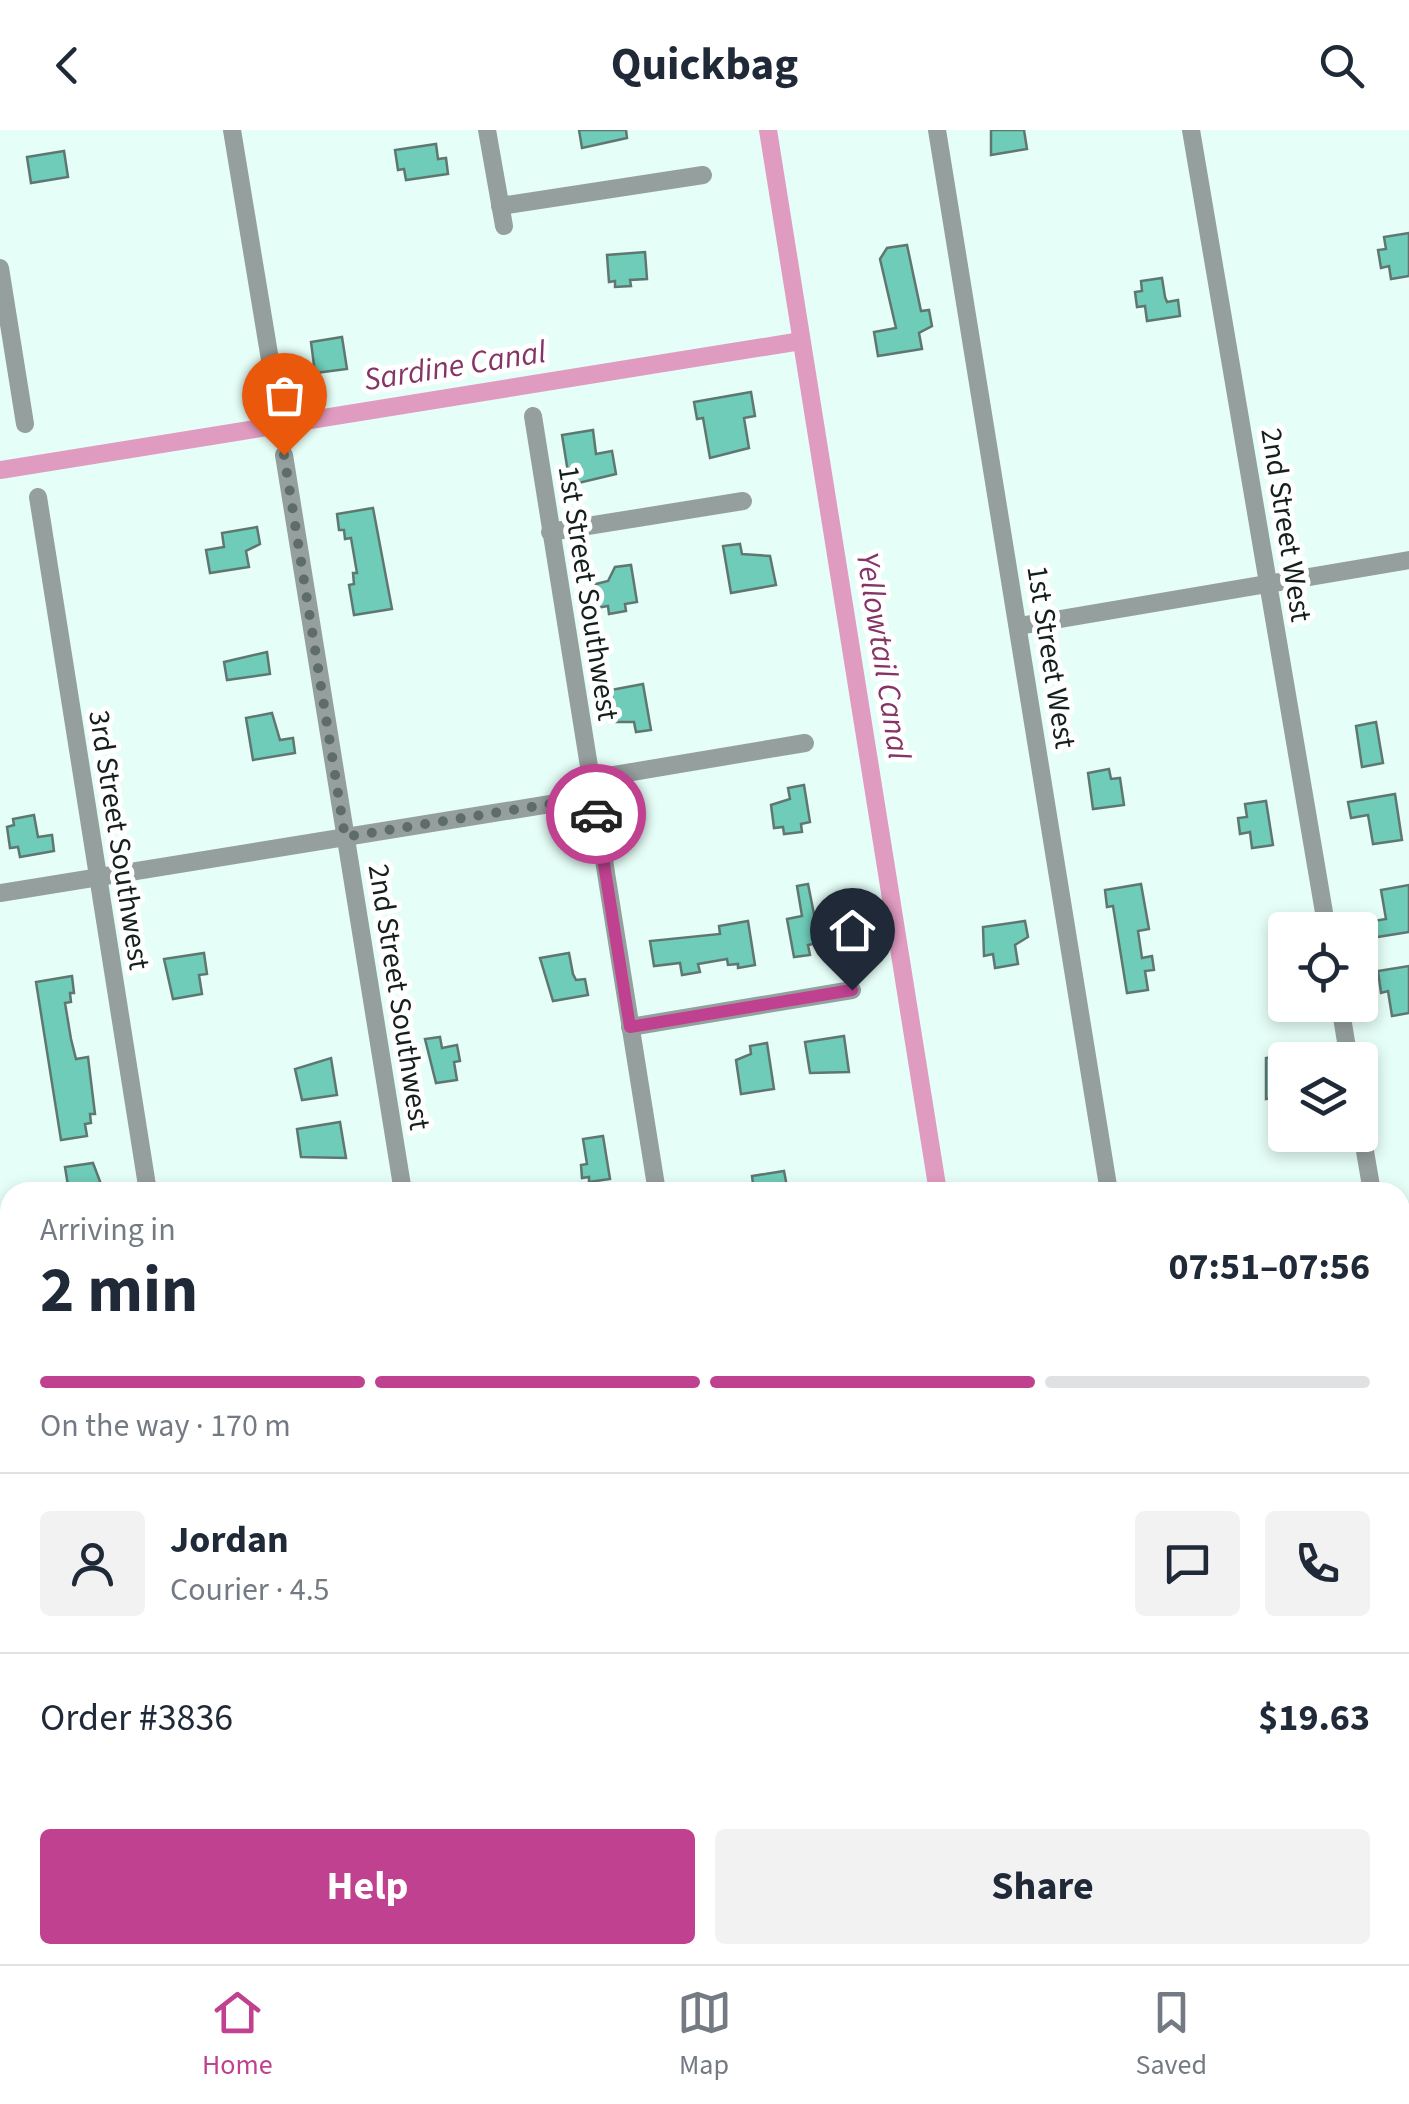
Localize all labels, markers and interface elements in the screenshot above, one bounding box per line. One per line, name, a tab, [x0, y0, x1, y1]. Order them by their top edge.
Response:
text: Quickbag	[611, 33, 798, 97]
icon: back	[40, 38, 95, 93]
icon: search	[1314, 38, 1369, 93]
water label: Sardine Canal	[361, 329, 549, 403]
pin	[242, 353, 327, 456]
icon: bag	[257, 368, 312, 423]
street label: 2nd Street West	[1249, 425, 1323, 625]
street label: 1st Street Southwest	[547, 462, 629, 724]
water label: Yellowtail Canal	[844, 549, 922, 763]
street label: 1st Street West	[1015, 562, 1087, 752]
street label: 3rd Street Southwest	[77, 707, 161, 973]
courier	[546, 764, 646, 864]
icon: car	[569, 787, 624, 842]
street label: 2nd Street Southwest	[357, 861, 441, 1133]
pin	[810, 888, 895, 991]
icon: home	[825, 903, 880, 958]
map controls	[1268, 912, 1378, 1152]
button: locate	[1268, 912, 1378, 1022]
button: layers	[1268, 1042, 1378, 1152]
text: Arriving in	[40, 1207, 176, 1253]
text: 07:51–07:56	[1168, 1240, 1370, 1294]
text: 2 min	[40, 1244, 198, 1337]
text: On the way · 170 m	[40, 1403, 291, 1449]
button: person	[40, 1511, 145, 1616]
button: chat	[1135, 1511, 1240, 1616]
button: phone	[1265, 1511, 1370, 1616]
text: Jordan	[170, 1513, 289, 1567]
text: Courier · 4.5	[170, 1567, 330, 1613]
text: Order #3836	[40, 1691, 233, 1745]
text: $19.63	[1258, 1691, 1370, 1745]
button: Help	[40, 1829, 695, 1944]
button: Share	[715, 1829, 1370, 1944]
tab: Home	[202, 1985, 273, 2085]
tab: Map	[677, 1985, 732, 2085]
tab: Saved	[1136, 1985, 1207, 2085]

